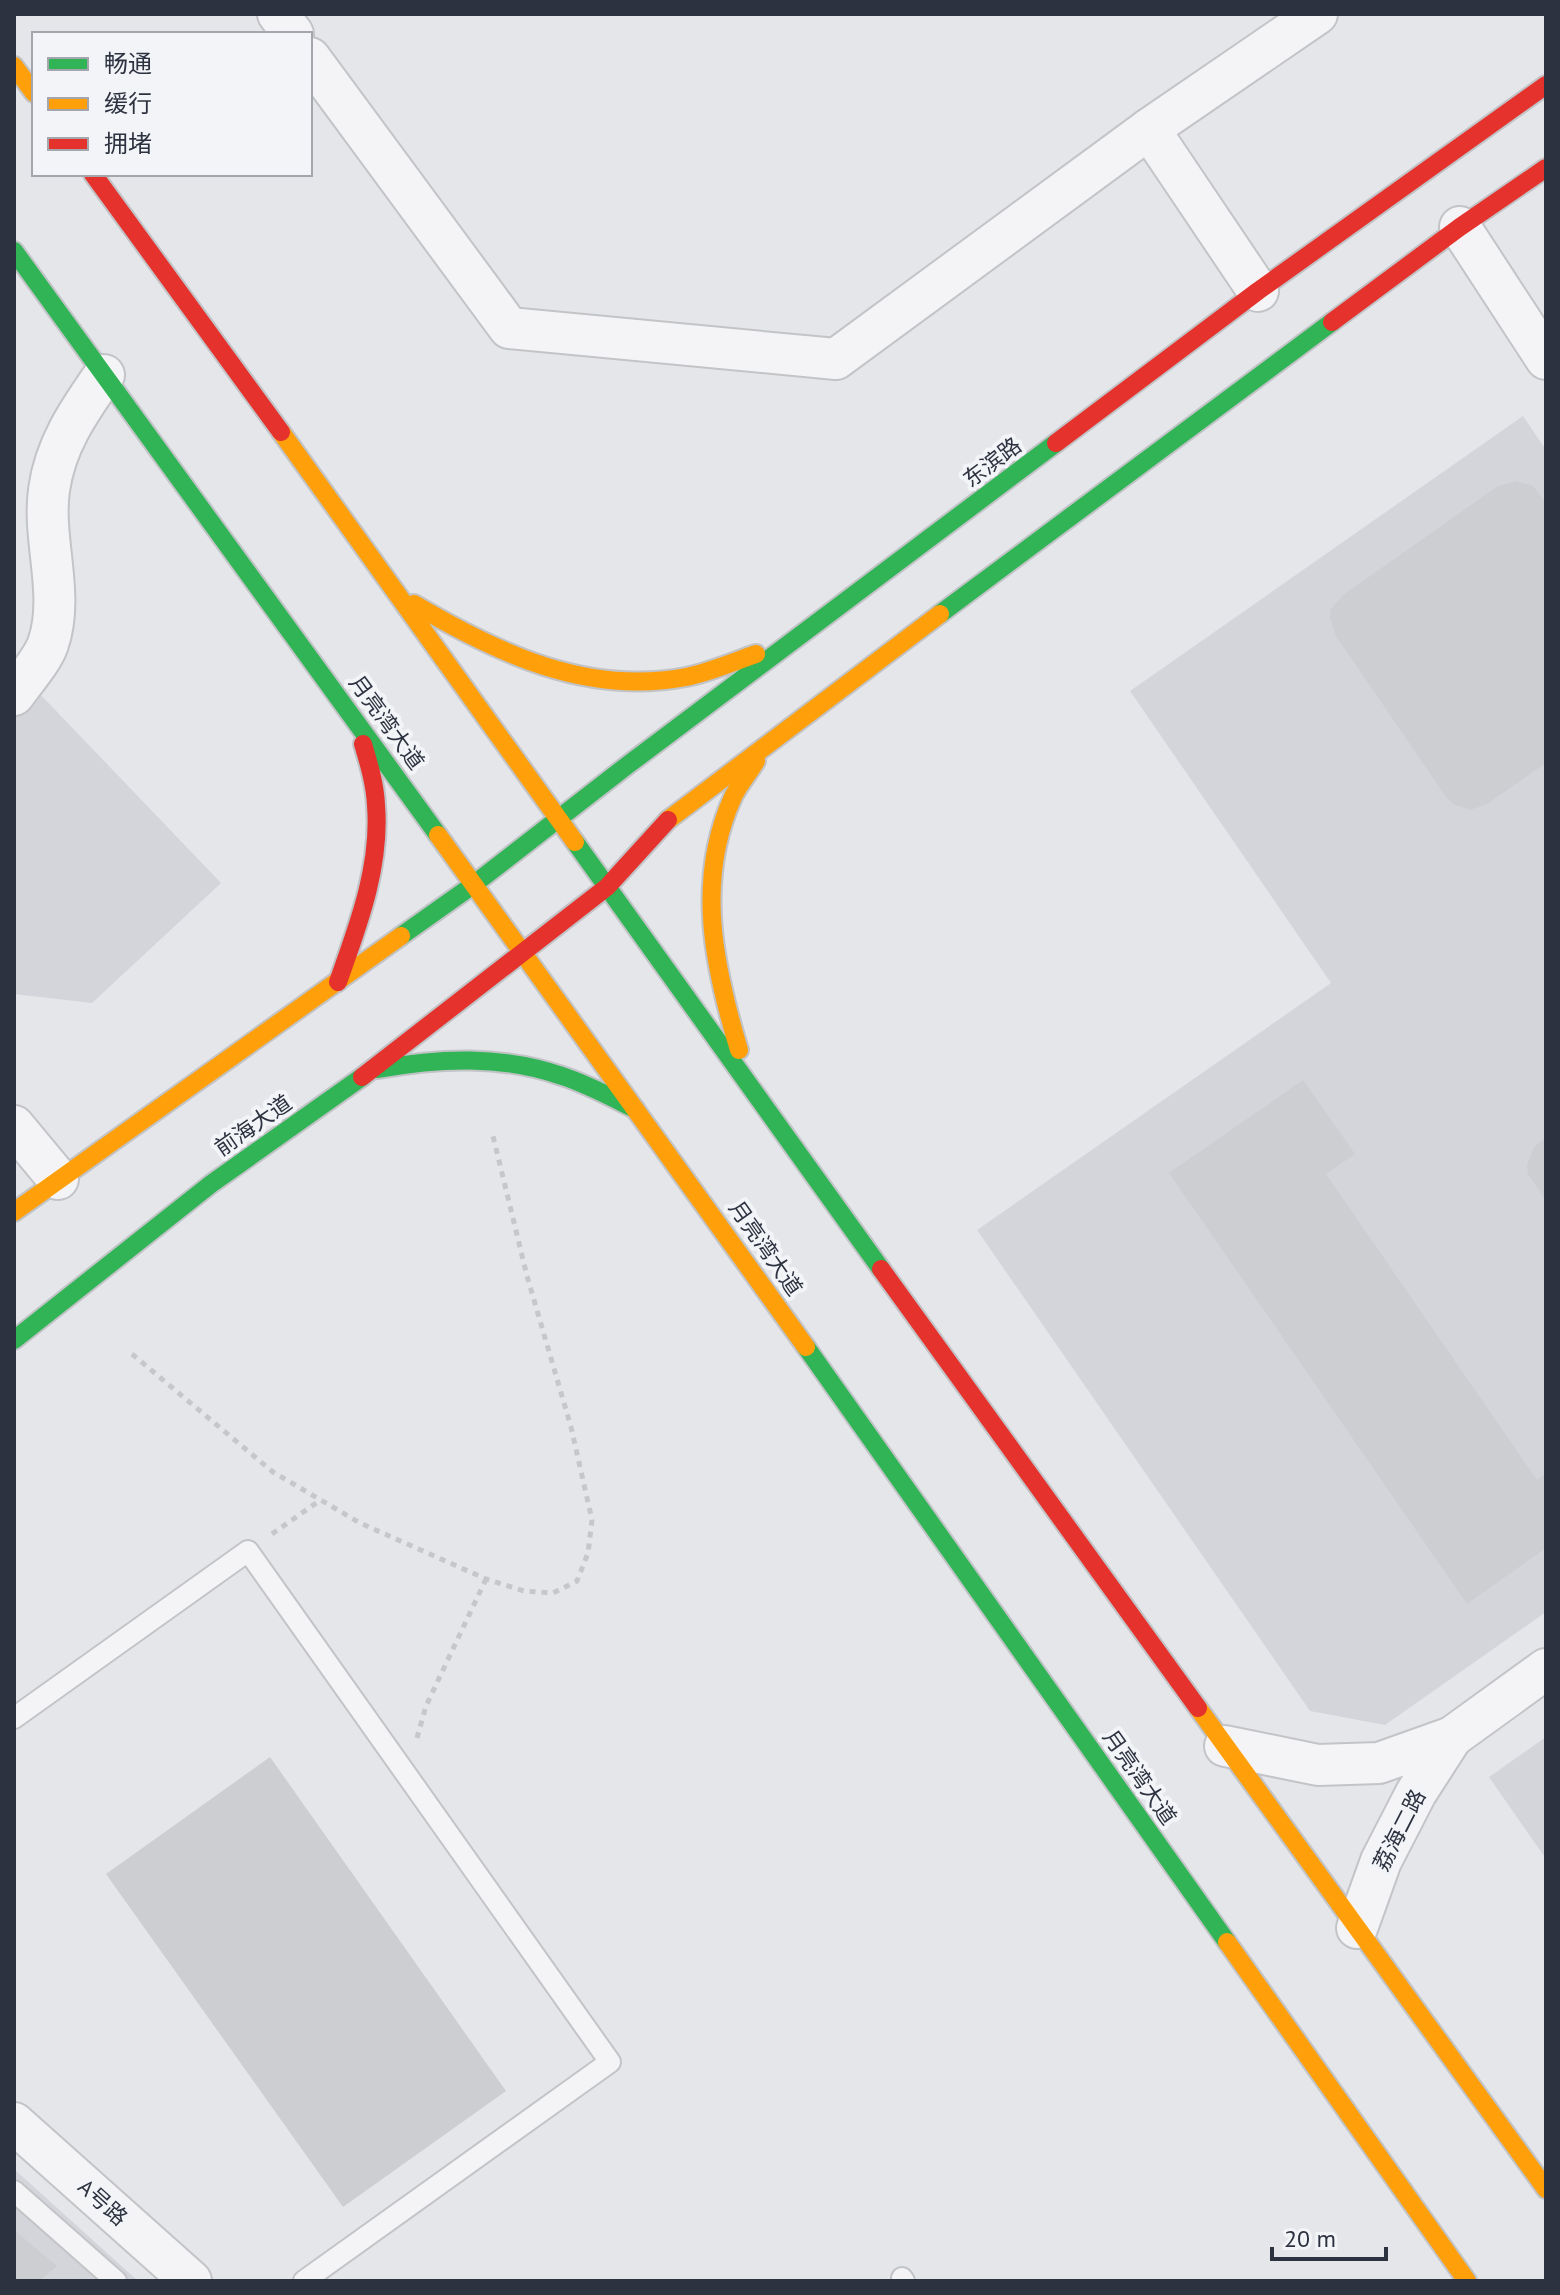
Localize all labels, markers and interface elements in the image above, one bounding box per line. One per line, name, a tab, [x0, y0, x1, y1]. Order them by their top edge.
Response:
legend	[32, 32, 312, 176]
text: 畅通	[104, 48, 152, 79]
text: 缓行	[104, 88, 152, 119]
text: 拥堵	[104, 128, 152, 159]
street label: 东滨路	[957, 431, 1027, 493]
street label: 月亮湾大道	[343, 669, 431, 775]
street label: 前海大道	[209, 1088, 297, 1162]
street label: 月亮湾大道	[723, 1195, 809, 1301]
street label: 月亮湾大道	[1097, 1724, 1183, 1830]
street label: 荔海二路	[1367, 1784, 1431, 1876]
street label: A号路	[72, 2173, 134, 2231]
scale bar	[1272, 2211, 1386, 2261]
text: 20 m	[1284, 2223, 1336, 2254]

